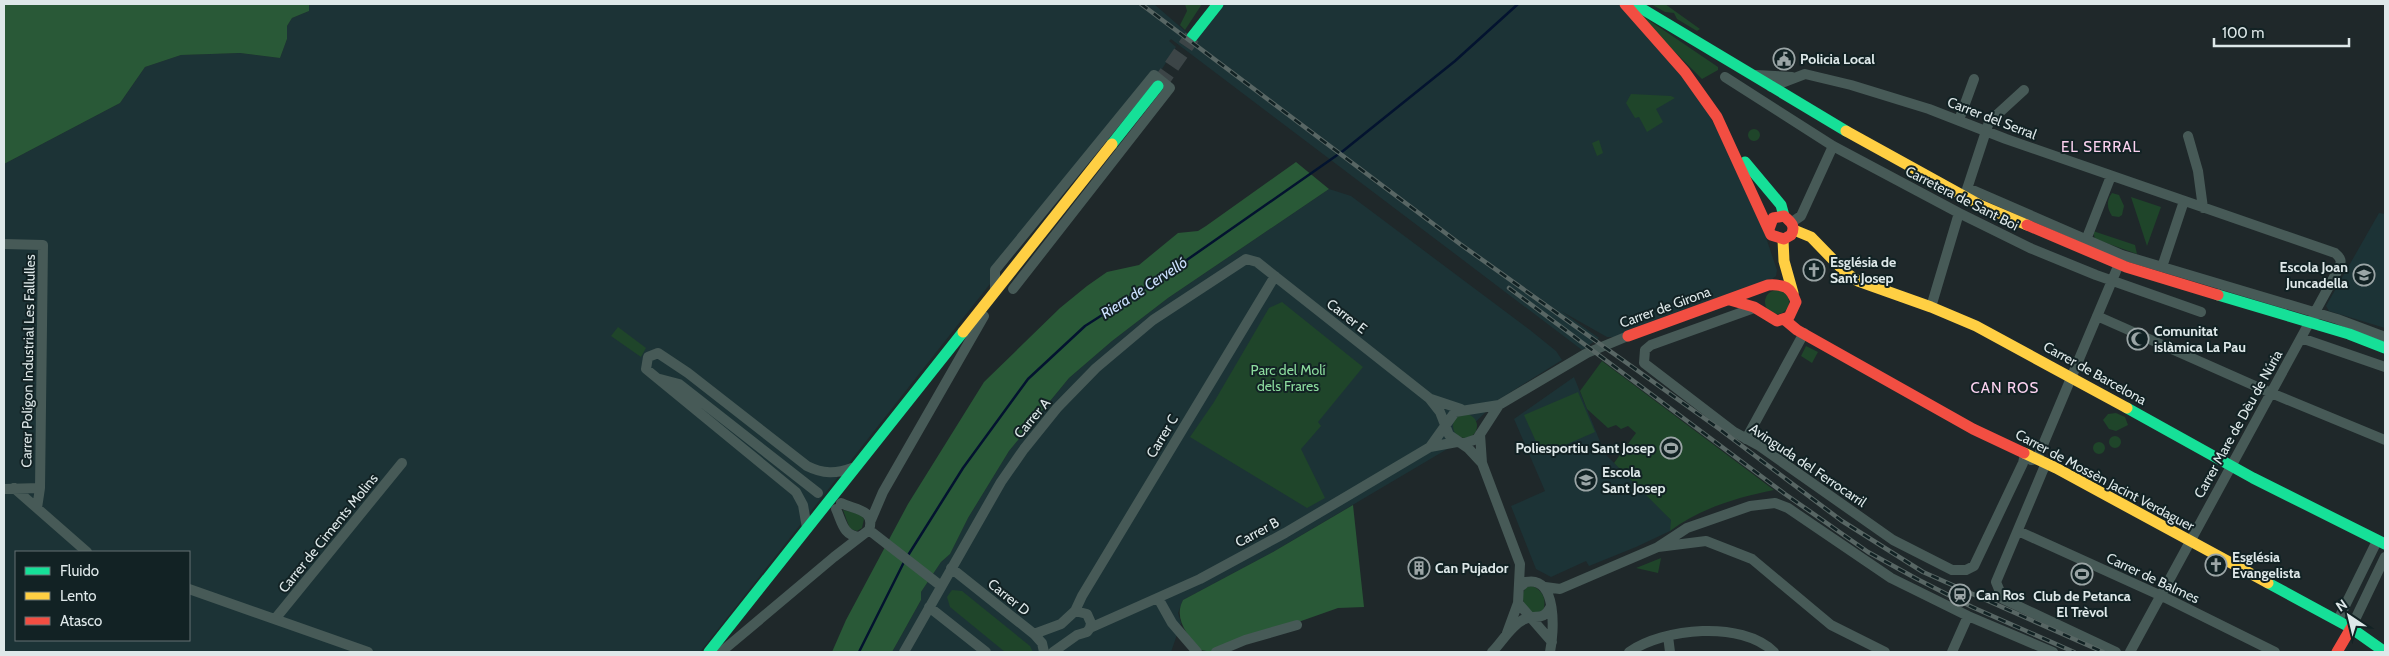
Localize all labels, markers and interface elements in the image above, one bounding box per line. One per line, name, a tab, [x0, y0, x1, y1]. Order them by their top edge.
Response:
scale bar	[2214, 15, 2349, 47]
text: 100 m	[2222, 24, 2264, 42]
public building icon: Policia Local	[1772, 47, 1796, 71]
place label: Policia Local	[1800, 50, 1875, 68]
street label: Carrer del Serral	[1945, 93, 2040, 144]
district label: EL SERRAL	[2061, 138, 2141, 156]
street label: Carretera de Sant Boi	[1902, 162, 2022, 234]
water label: Riera de Cervelló	[1097, 253, 1191, 323]
place label: Església de Sant Josep	[1830, 253, 1896, 287]
street label: Carrer Polígon Industrial Les Fallulles	[17, 254, 39, 468]
church icon: Església de Sant Josep	[1802, 258, 1826, 282]
place label: Escola Joan Juncadella	[2280, 258, 2348, 292]
school or university icon: Escola Joan Juncadella	[2352, 263, 2376, 287]
street label: Carrer de Girona	[1617, 282, 1713, 332]
street label: Carrer E	[1323, 295, 1371, 338]
place label: Comunitat islàmica La Pau	[2154, 322, 2246, 356]
mosque icon: Comunitat islàmica La Pau	[2126, 327, 2150, 351]
street label: Carrer de Barcelona	[2040, 337, 2150, 409]
street label: Carrer Mare de Dèu de Núria	[2190, 347, 2286, 501]
park label: Parc del Molí dels Frares	[1251, 361, 1325, 395]
district label: CAN ROS	[1971, 379, 2039, 397]
street label: Carrer A	[1010, 394, 1054, 442]
street label: Carrer C	[1142, 411, 1182, 461]
street label: Avinguda del Ferrocarril	[1746, 419, 1871, 511]
street label: Carrer de Mossèn Jacint Verdaguer	[2012, 425, 2198, 535]
sports icon: Poliesportiu Sant Josep	[1659, 436, 1683, 460]
place label: Poliesportiu Sant Josep	[1515, 439, 1655, 457]
place label: Escola Sant Josep	[1602, 463, 1666, 497]
school or university icon: Escola Sant Josep	[1574, 468, 1598, 492]
street label: Carrer de Ciments Molins	[274, 469, 382, 596]
street label: Carrer B	[1232, 513, 1282, 551]
place label: Església Evangelista	[2232, 548, 2300, 582]
street label: Carrer de Balmes	[2104, 549, 2203, 607]
legend	[15, 551, 190, 641]
church icon: Església Evangelista	[2204, 553, 2228, 577]
building icon: Can Pujador	[1407, 556, 1431, 580]
place label: Can Pujador	[1435, 559, 1509, 577]
text: Fluido	[60, 562, 99, 580]
sports icon: Club de Petanca El Trèvol	[2070, 562, 2094, 586]
street label: Carrer D	[984, 575, 1034, 619]
station icon: Can Ros	[1948, 583, 1972, 607]
place label: Can Ros	[1976, 586, 2025, 604]
text: Lento	[60, 587, 97, 605]
place label: Club de Petanca El Trèvol	[2033, 587, 2131, 621]
north arrow	[2324, 591, 2374, 641]
text: N	[2332, 595, 2351, 616]
text: Atasco	[60, 612, 102, 630]

